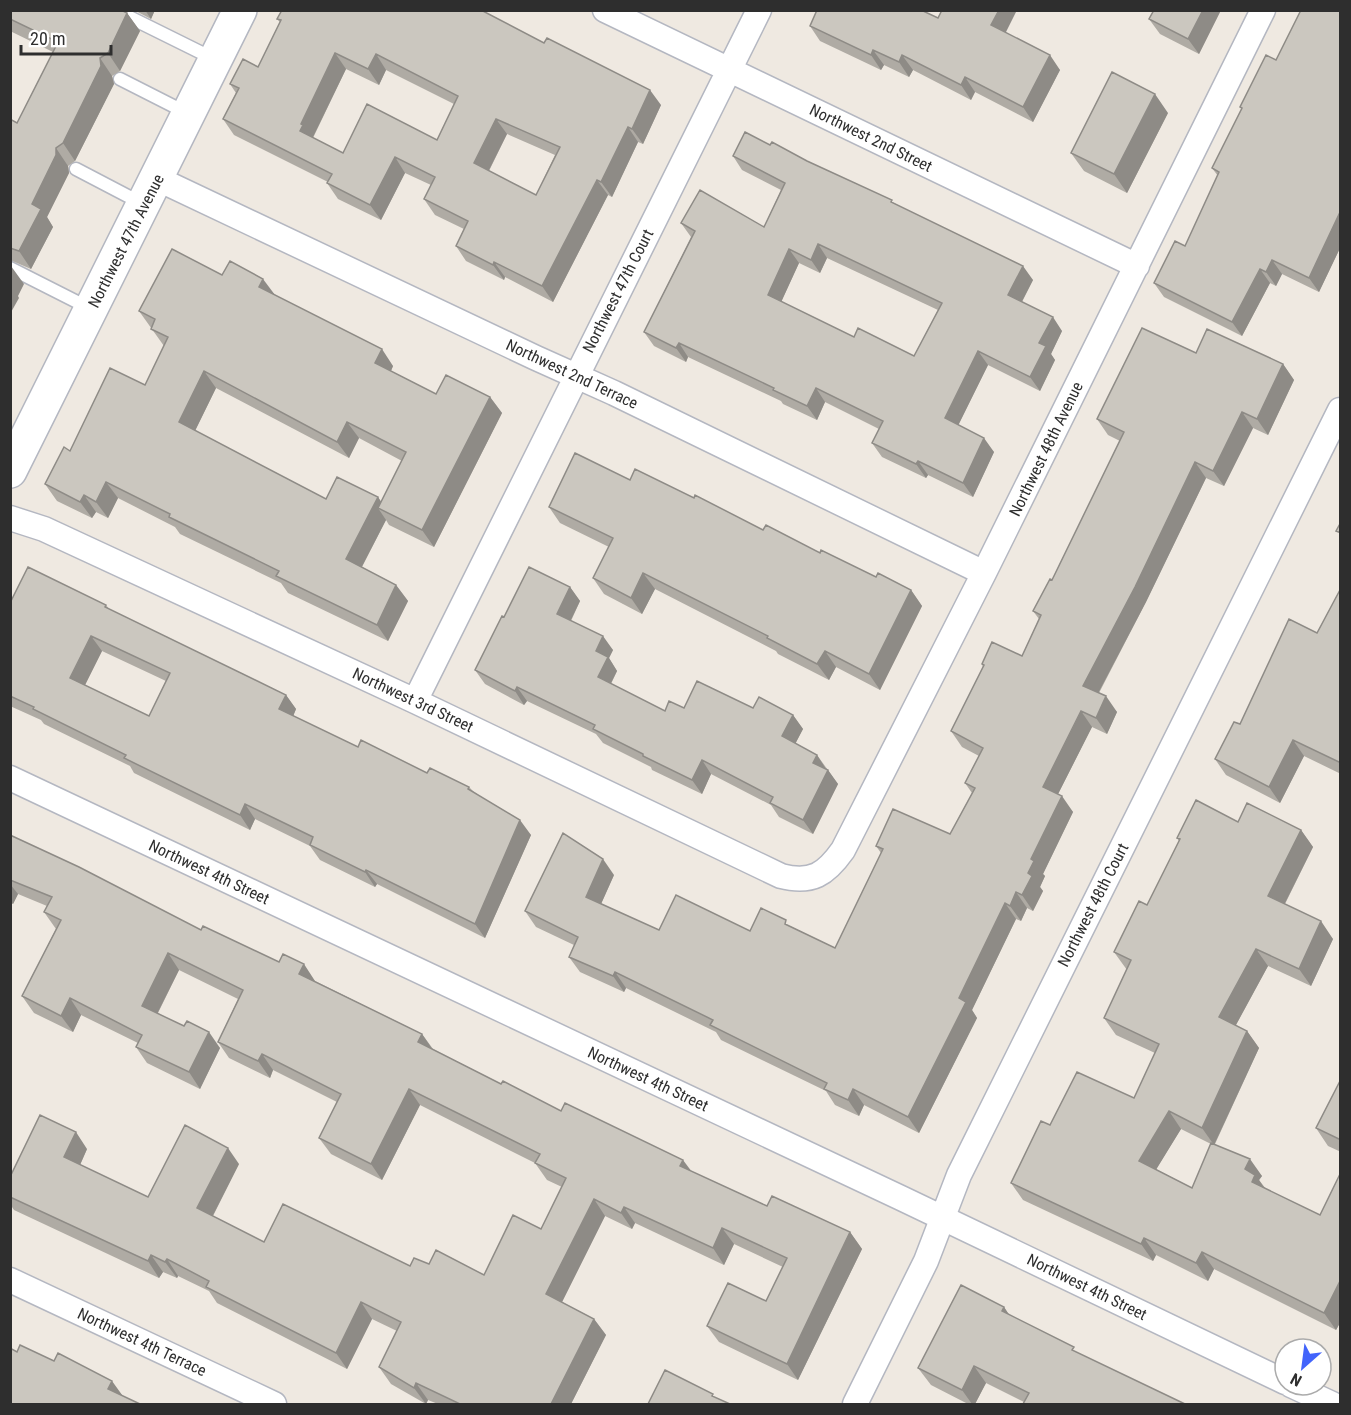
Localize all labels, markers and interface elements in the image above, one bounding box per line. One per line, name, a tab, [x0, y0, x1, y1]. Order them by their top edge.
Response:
scale bar	[21, 18, 111, 56]
text: 20 m	[30, 28, 65, 49]
street label: Northwest 2nd Street	[807, 100, 936, 176]
street label: Northwest 47th Avenue	[84, 171, 168, 311]
street label: Northwest 47th Court	[579, 226, 657, 356]
street label: Northwest 2nd Terrace	[503, 335, 641, 413]
street label: Northwest 48th Avenue	[1005, 379, 1087, 519]
street label: Northwest 3rd Street	[350, 664, 477, 736]
street label: Northwest 4th Street	[146, 836, 273, 908]
street label: Northwest 48th Court	[1054, 840, 1132, 970]
street label: Northwest 4th Street	[585, 1043, 712, 1115]
street label: Northwest 4th Street	[1024, 1250, 1150, 1324]
street label: Northwest 4th Terrace	[75, 1304, 209, 1380]
north arrow	[1273, 1337, 1333, 1397]
text: N	[1287, 1369, 1305, 1390]

